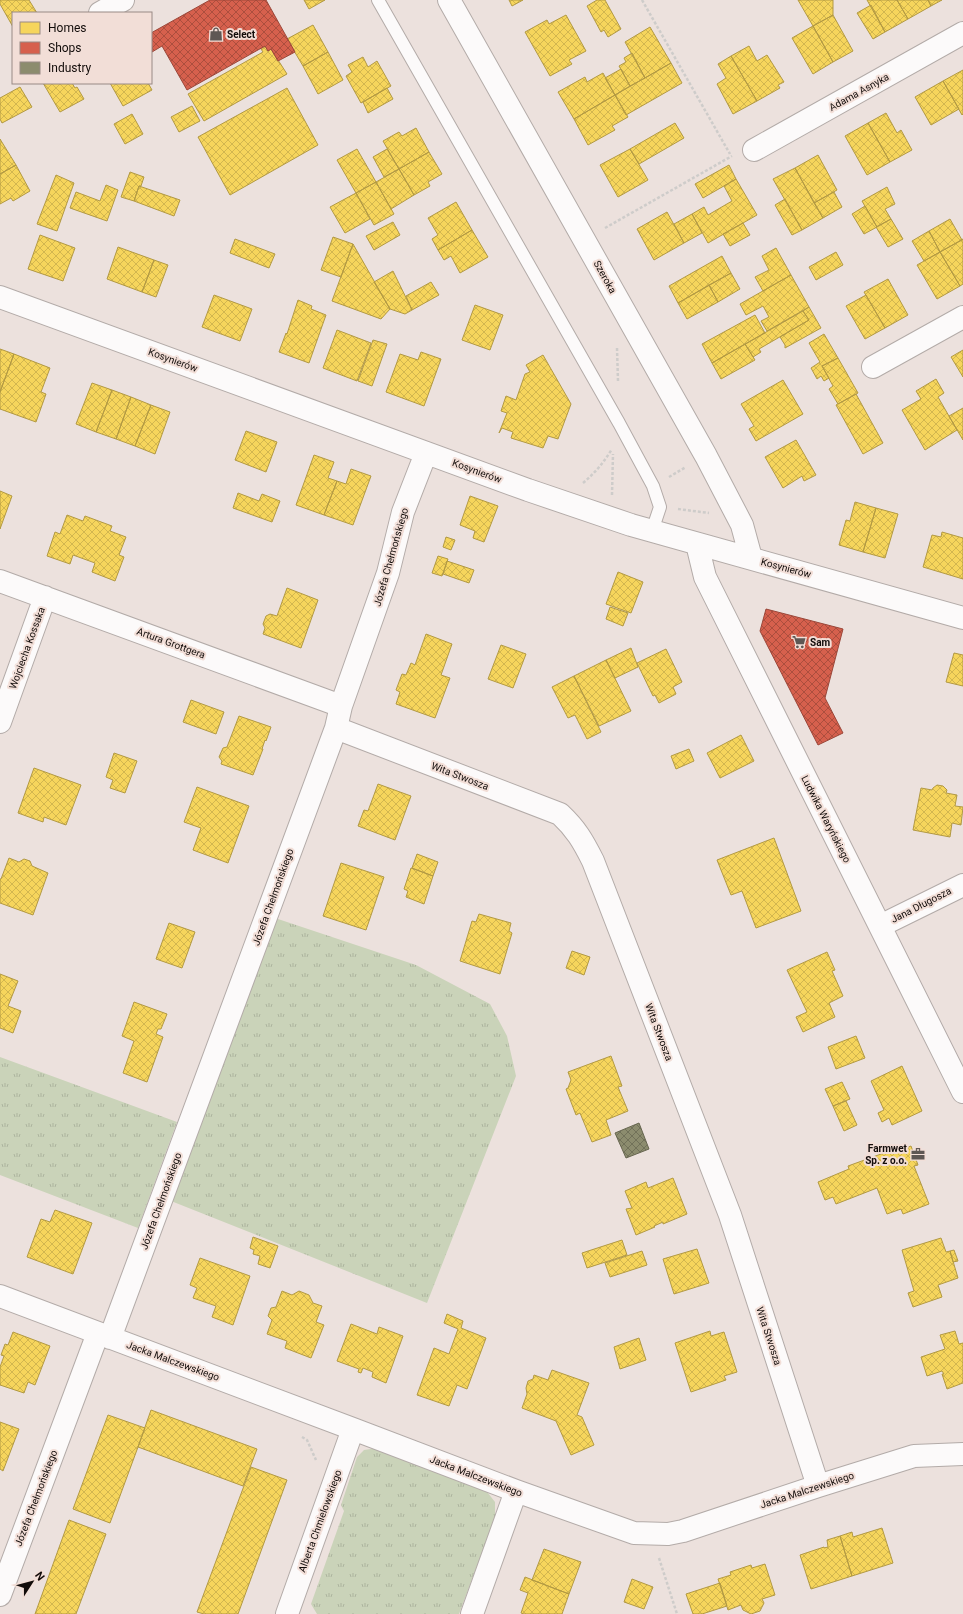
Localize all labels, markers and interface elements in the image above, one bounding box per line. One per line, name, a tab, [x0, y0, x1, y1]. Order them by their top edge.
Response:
legend	[12, 12, 152, 84]
text: Homes	[48, 21, 86, 35]
shop icon: Select	[208, 26, 224, 42]
place label: Select	[227, 29, 256, 40]
text: Shops	[48, 41, 82, 55]
text: Industry	[48, 61, 92, 75]
street label: Adama Asnyka	[827, 71, 891, 113]
street label: Szeroka	[592, 259, 618, 295]
street label: Kosynierów	[147, 346, 200, 374]
street label: Kosynierów	[451, 457, 504, 485]
street label: Józefa Chełmońskiego	[372, 506, 410, 608]
street label: Kosynierów	[760, 556, 813, 580]
street label: Wojciecha Kossaka	[7, 605, 47, 691]
street label: Artura Grottgera	[135, 626, 207, 660]
supermarket icon: Sam	[791, 634, 807, 650]
place label: Sam	[810, 637, 831, 648]
street label: Wita Stwosza	[430, 760, 490, 792]
street label: Ludwika Waryńskiego	[799, 774, 853, 865]
street label: Józefa Chełmońskiego	[250, 847, 296, 947]
street label: Jana Długosza	[889, 885, 953, 925]
street label: Wita Stwosza	[643, 1002, 675, 1062]
place label: Farmwet Sp. z o.o.	[865, 1143, 908, 1166]
office icon: Farmwet Sp. z o.o.	[910, 1146, 926, 1162]
street label: Józefa Chełmońskiego	[138, 1151, 184, 1251]
street label: Wita Stwosza	[754, 1306, 784, 1366]
street label: Jacka Malczewskiego	[125, 1339, 221, 1383]
street label: Józefa Chełmońskiego	[13, 1448, 60, 1548]
street label: Jacka Malczewskiego	[428, 1453, 524, 1499]
street label: Alberta Chmielowskiego	[296, 1468, 344, 1574]
street label: Jacka Malczewskiego	[759, 1470, 856, 1510]
north arrow	[12, 1562, 52, 1602]
text: N	[32, 1569, 47, 1584]

